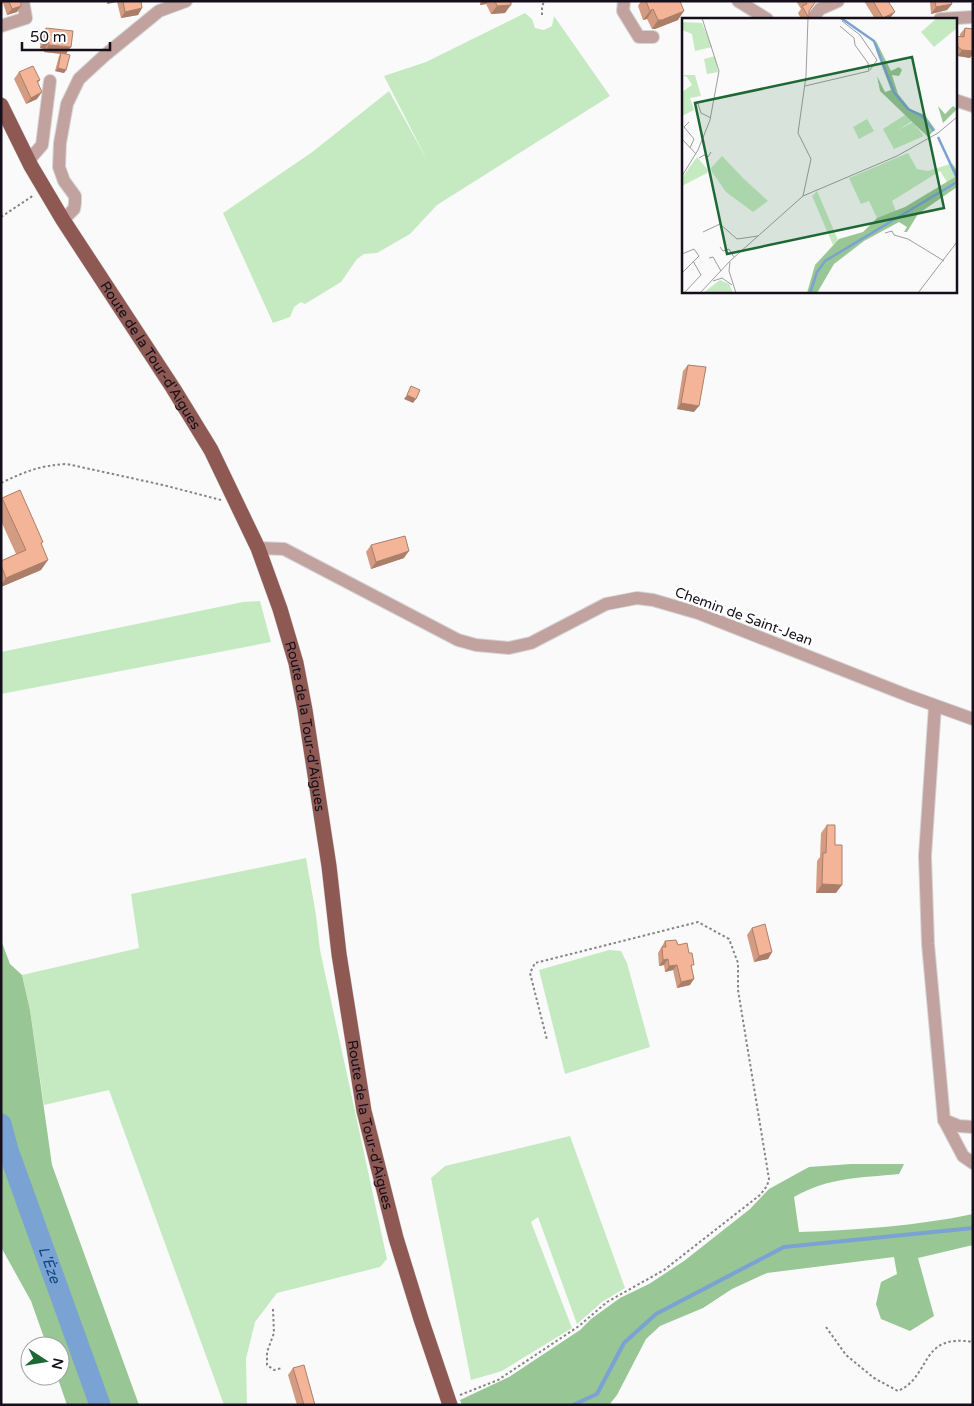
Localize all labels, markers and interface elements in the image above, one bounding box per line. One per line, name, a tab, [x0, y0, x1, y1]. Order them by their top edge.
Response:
inset map	[682, 18, 956, 292]
scale bar	[22, 20, 110, 52]
text: 50 m	[30, 28, 67, 46]
street label: Route de la Tour-d'Aigues	[96, 278, 204, 433]
street label: Chemin de Saint-Jean	[673, 584, 815, 649]
street label: Route de la Tour-d'Aigues	[281, 639, 329, 813]
street label: Route de la Tour-d'Aigues	[344, 1039, 397, 1211]
water label: L'Èze	[35, 1244, 65, 1287]
north arrow	[20, 1336, 70, 1386]
text: N	[48, 1356, 67, 1371]

